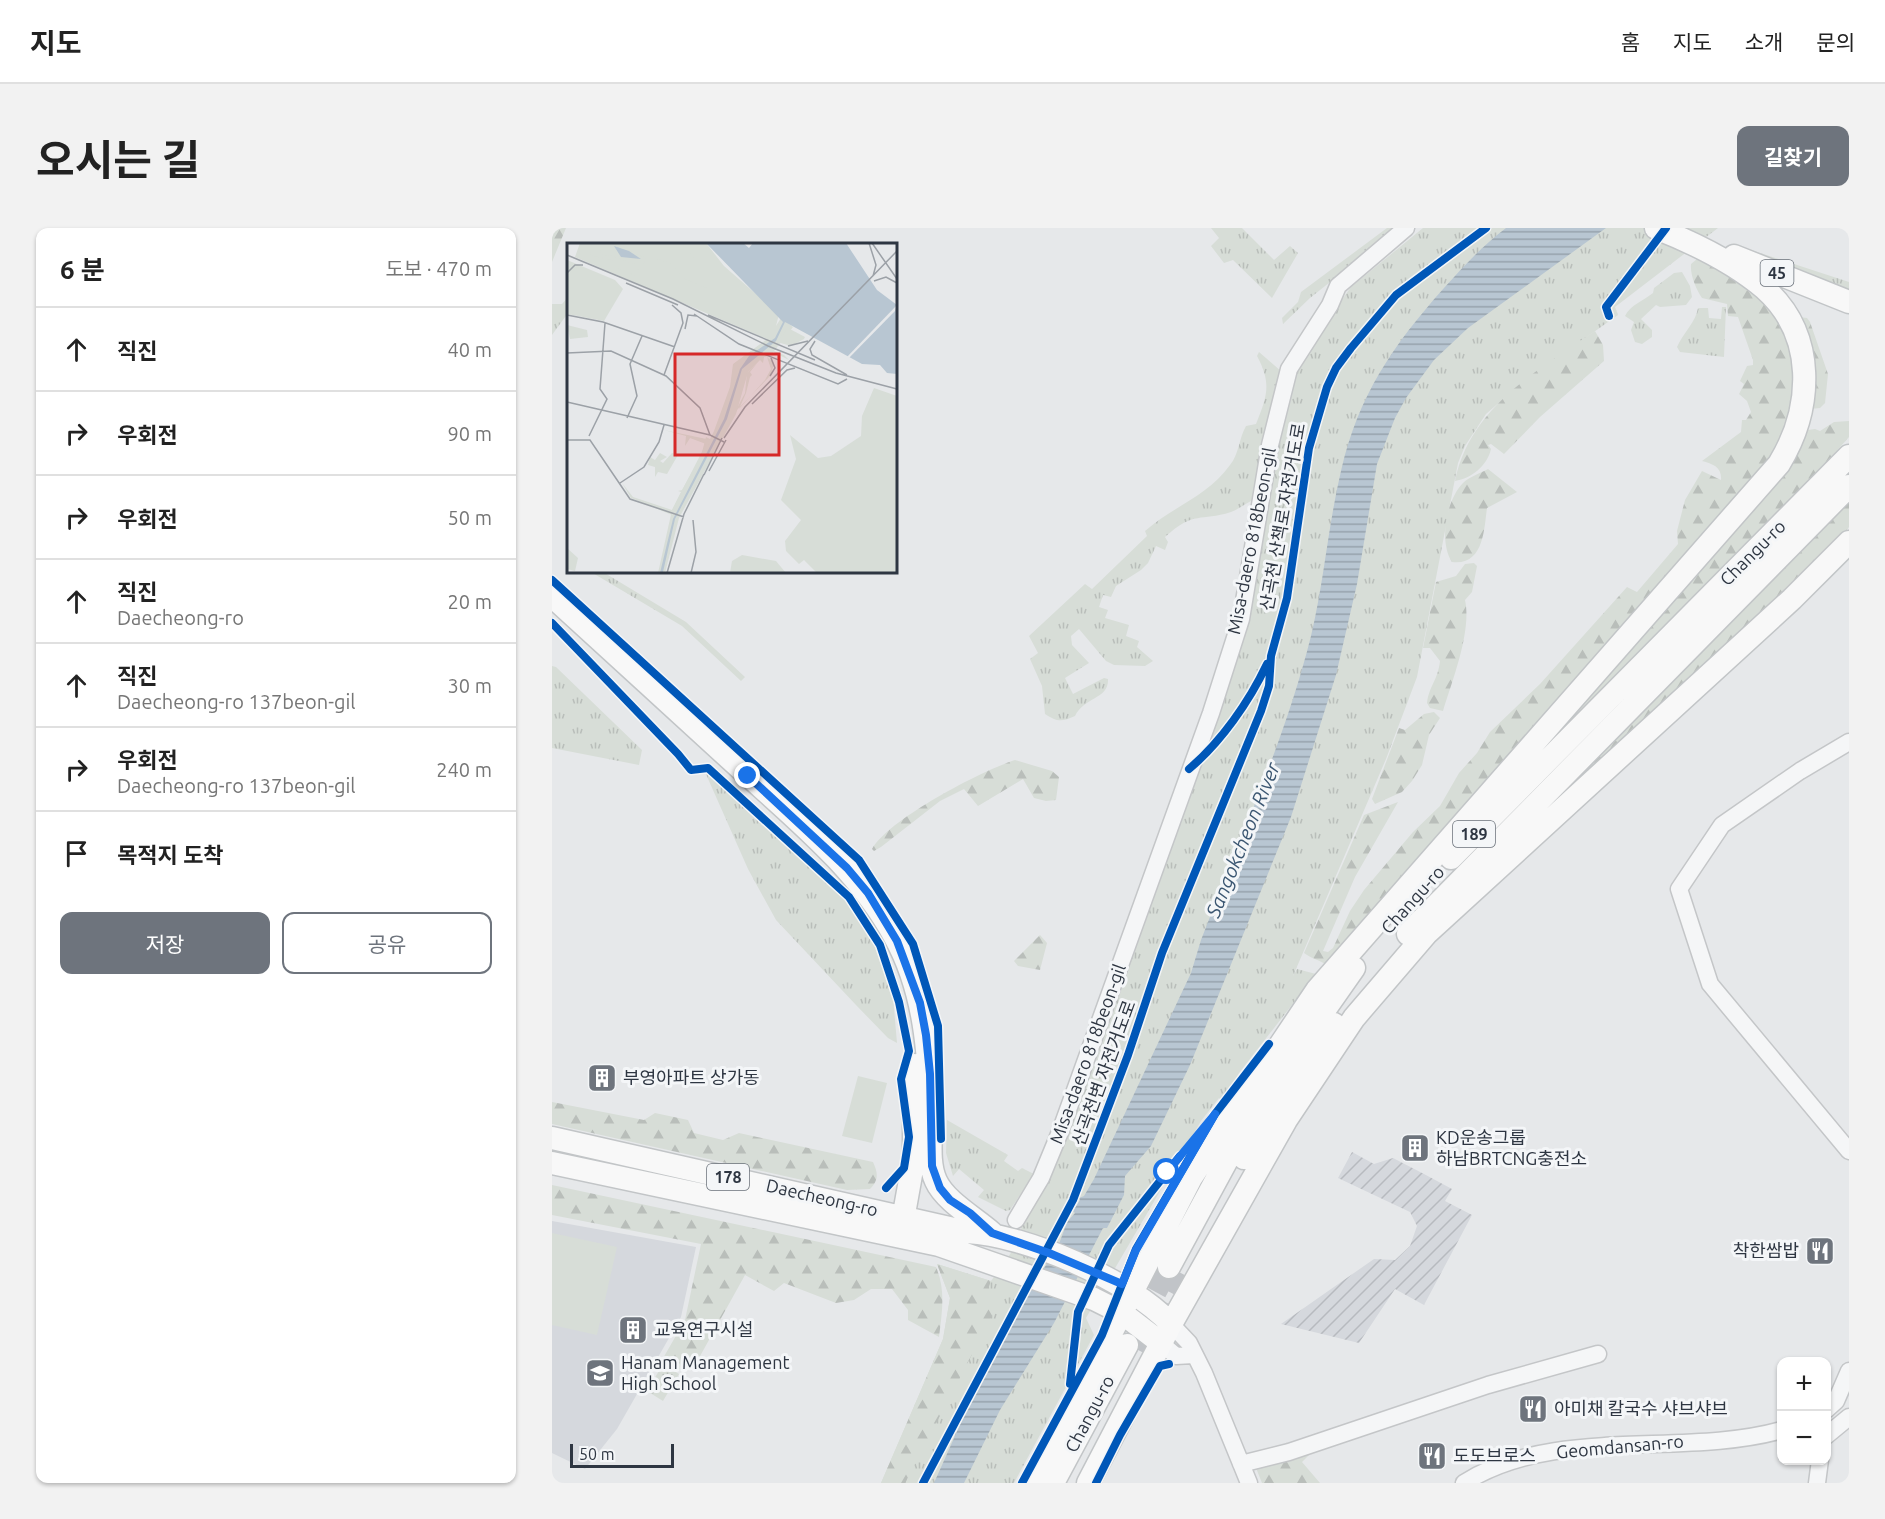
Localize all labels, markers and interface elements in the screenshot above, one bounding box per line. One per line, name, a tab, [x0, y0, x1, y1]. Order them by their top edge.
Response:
text: 지도	[30, 27, 82, 58]
text: 홈	[1621, 30, 1640, 54]
text: 지도	[1673, 30, 1712, 54]
text: 소개	[1745, 30, 1783, 54]
text: 문의	[1816, 30, 1855, 54]
button: 길찾기	[1737, 126, 1849, 186]
text: 오시는 길	[36, 136, 201, 183]
inset map	[567, 243, 897, 573]
text: 6 분	[60, 255, 105, 284]
text: 도보 · 470 m	[385, 257, 492, 280]
road number: 45	[1760, 260, 1794, 286]
icon: ahead	[60, 333, 93, 366]
text: 직진	[117, 338, 157, 363]
text: 40 m	[448, 338, 492, 361]
icon: right	[60, 417, 93, 450]
street label: 산곡천 산책로 자전거도로	[1256, 421, 1308, 612]
text: 우회전	[117, 422, 178, 447]
text: 90 m	[448, 422, 492, 445]
street label: Misa-daero 818beon-gil	[1223, 445, 1279, 636]
icon: right	[60, 501, 93, 534]
text: 우회전	[117, 506, 178, 531]
text: 50 m	[448, 506, 492, 529]
street label: Changu-ro	[1716, 516, 1789, 589]
text: 직진	[117, 579, 157, 604]
icon: ahead	[60, 585, 93, 618]
text: 20 m	[448, 590, 492, 613]
text: Daecheong-ro	[117, 606, 244, 629]
text: 직진	[117, 663, 157, 688]
icon: ahead	[60, 669, 93, 702]
text: 30 m	[448, 674, 492, 697]
text: Daecheong-ro 137beon-gil	[117, 690, 356, 713]
text: 우회전	[117, 747, 178, 772]
icon: right	[60, 753, 93, 786]
text: 240 m	[436, 758, 492, 781]
water label: Sangokcheon River	[1201, 758, 1285, 922]
route end	[734, 762, 760, 788]
text: Daecheong-ro 137beon-gil	[117, 774, 356, 797]
road number: 189	[1453, 821, 1495, 847]
icon: arrive	[60, 837, 93, 870]
text: 목적지 도착	[117, 842, 223, 867]
street label: Changu-ro	[1377, 861, 1448, 937]
button: 저장	[60, 912, 270, 974]
button: 공유	[282, 912, 492, 974]
street label: Misa-daero 818beon-gil	[1045, 961, 1129, 1146]
street label: 산곡천변 자전거도로	[1067, 997, 1139, 1148]
building icon: 부영아파트 상가동	[586, 1062, 618, 1094]
place label: 부영아파트 상가동	[623, 1067, 760, 1087]
place label: KD운송그룹 하남BRTCNG충전소	[1436, 1127, 1587, 1168]
building icon: KD운송그룹 하남BRTCNG충전소	[1399, 1132, 1431, 1164]
route start	[1153, 1158, 1179, 1184]
road number: 178	[707, 1164, 749, 1190]
street label: Daecheong-ro	[764, 1174, 880, 1220]
restaurant icon: 착한쌈밥	[1804, 1235, 1836, 1267]
place label: 착한쌈밥	[1733, 1240, 1799, 1260]
building icon: 교육연구시설	[617, 1314, 649, 1346]
place label: 교육연구시설	[654, 1319, 753, 1339]
place label: Hanam Management High School	[621, 1352, 790, 1393]
school or university icon: Hanam Management High School	[584, 1357, 616, 1389]
map controls	[1777, 1357, 1831, 1465]
button: +	[1777, 1357, 1831, 1411]
street label: Changu-ro	[1061, 1372, 1118, 1455]
restaurant icon: 아미채 칼국수 샤브샤브	[1517, 1393, 1549, 1425]
place label: 아미채 칼국수 샤브샤브	[1554, 1398, 1728, 1418]
button: −	[1777, 1411, 1831, 1465]
street label: Geomdansan-ro	[1555, 1430, 1684, 1462]
restaurant icon: 도도브로스	[1416, 1440, 1448, 1472]
scale bar	[570, 1441, 674, 1468]
text: 50 m	[579, 1445, 615, 1463]
place label: 도도브로스	[1453, 1445, 1536, 1465]

